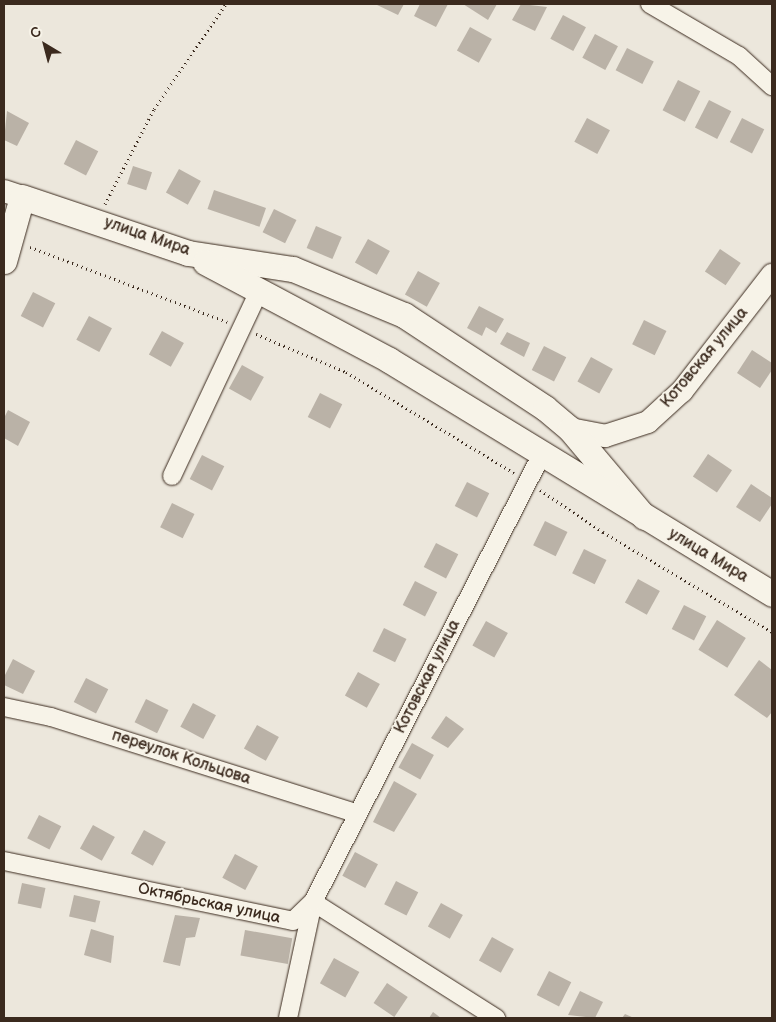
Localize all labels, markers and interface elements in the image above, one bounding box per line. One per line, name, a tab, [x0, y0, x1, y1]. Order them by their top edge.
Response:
north arrow	[20, 20, 70, 70]
text: С	[27, 23, 45, 42]
street label: улица Мира	[102, 213, 192, 261]
street label: Котовская улица	[657, 304, 753, 412]
street label: улица Мира	[665, 525, 751, 587]
street label: Котовская улица	[391, 617, 465, 737]
street label: переулок Кольцова	[109, 726, 253, 790]
street label: Октябрьская улица	[136, 880, 282, 928]

